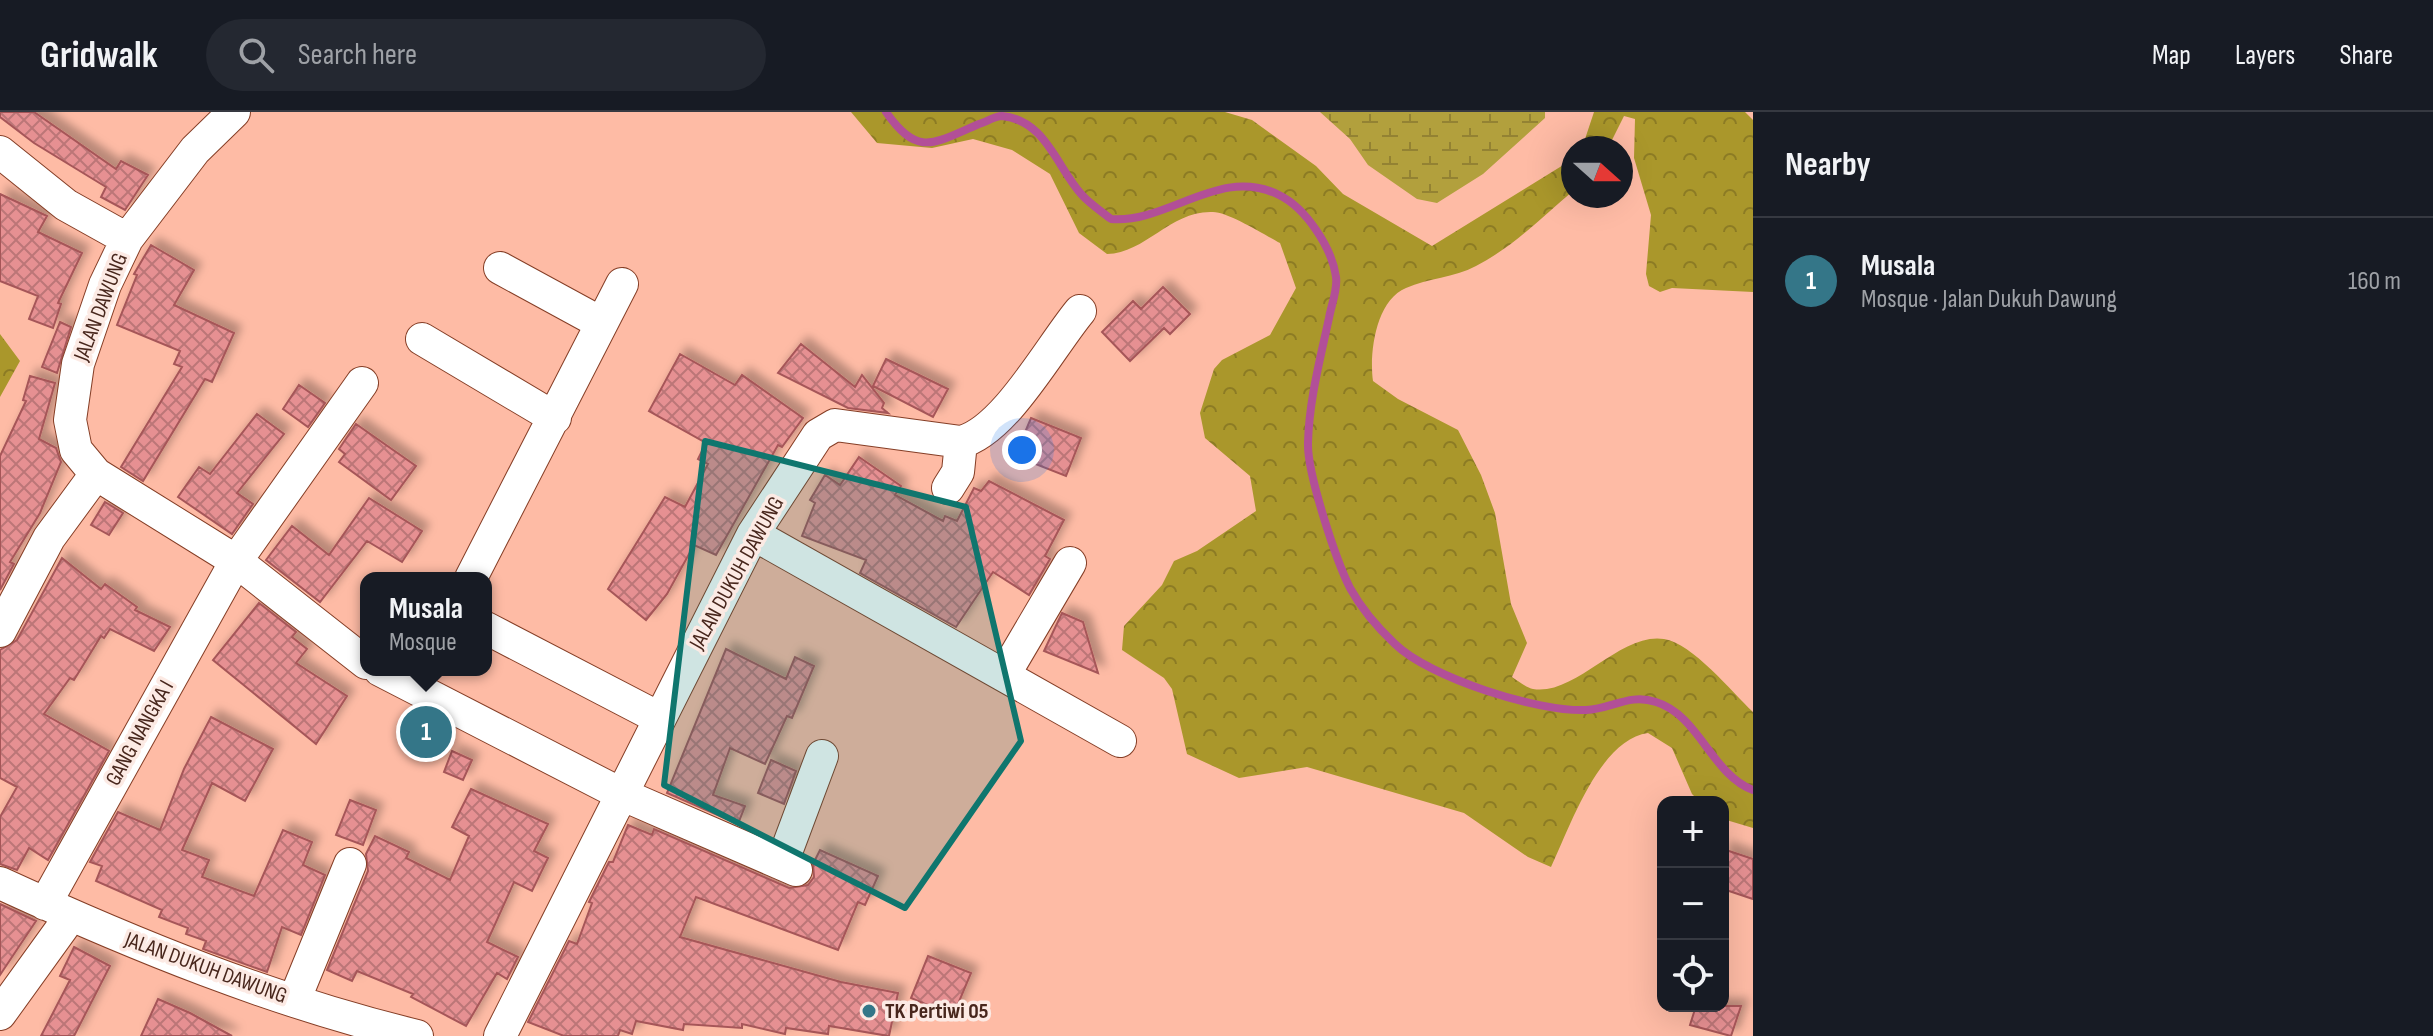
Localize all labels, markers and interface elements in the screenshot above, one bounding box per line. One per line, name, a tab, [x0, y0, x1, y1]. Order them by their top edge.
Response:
search box	[206, 19, 766, 91]
text: Gridwalk	[40, 33, 158, 78]
icon: search	[234, 33, 278, 77]
text: Search here	[298, 37, 417, 73]
text: Map	[2152, 39, 2191, 72]
text: Layers	[2235, 39, 2295, 72]
text: Share	[2339, 39, 2393, 72]
north arrow	[1561, 136, 1633, 208]
text: Nearby	[1785, 144, 1871, 185]
text: Musala	[1861, 248, 1935, 284]
street label: JALAN DAWUNG	[68, 249, 134, 366]
text: 1	[1806, 266, 1816, 297]
text: 160 m	[2348, 266, 2401, 297]
text: Mosque · Jalan Dukuh Dawung	[1861, 284, 2117, 315]
your location	[1002, 430, 1042, 470]
street label: JALAN DUKUH DAWUNG	[683, 492, 790, 655]
popup	[360, 572, 492, 676]
text: Musala	[389, 591, 463, 627]
text: Mosque	[389, 627, 457, 658]
street label: GANG NANGKA I	[100, 676, 180, 790]
pin: 1	[400, 702, 452, 762]
map controls	[1657, 796, 1729, 1012]
button: +	[1657, 796, 1729, 868]
button: −	[1657, 868, 1729, 940]
street label: JALAN DUKUH DAWUNG	[120, 926, 291, 1010]
button: locate	[1657, 940, 1729, 1012]
place label: TK Pertiwi 05	[885, 998, 988, 1025]
marker: TK Pertiwi 05	[860, 1002, 878, 1020]

